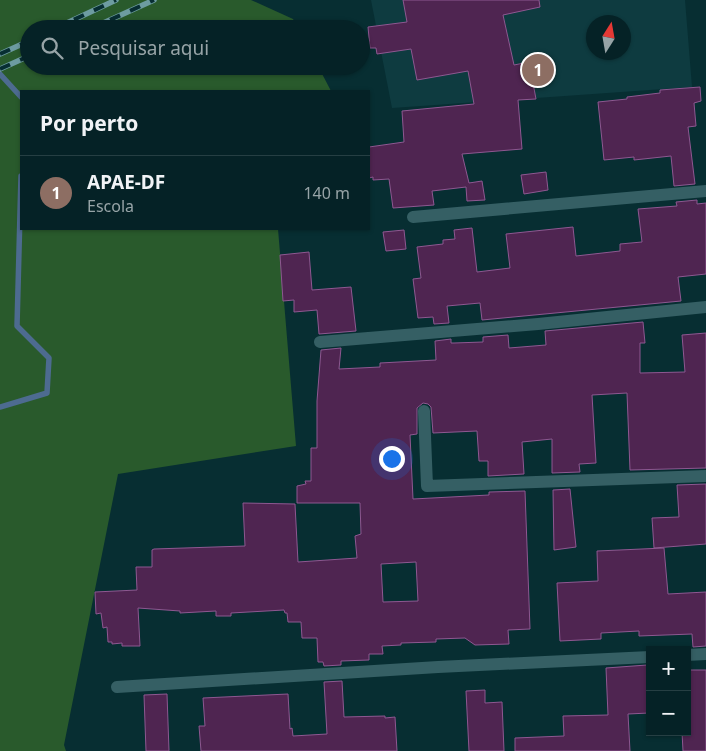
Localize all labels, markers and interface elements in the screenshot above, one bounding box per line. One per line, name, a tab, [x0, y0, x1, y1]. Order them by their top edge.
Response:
north arrow	[586, 15, 631, 60]
search box	[20, 20, 370, 75]
icon: search	[38, 34, 66, 62]
text: Pesquisar aqui	[78, 35, 209, 61]
pin: 1	[522, 51, 554, 89]
text: Por perto	[40, 109, 138, 137]
text: APAE-DF	[87, 169, 165, 195]
text: 1	[51, 182, 61, 204]
text: 140 m	[303, 182, 350, 204]
text: Escola	[87, 195, 134, 217]
your location	[379, 446, 405, 472]
map controls	[646, 646, 691, 736]
button: +	[646, 646, 691, 691]
button: −	[646, 691, 691, 736]

